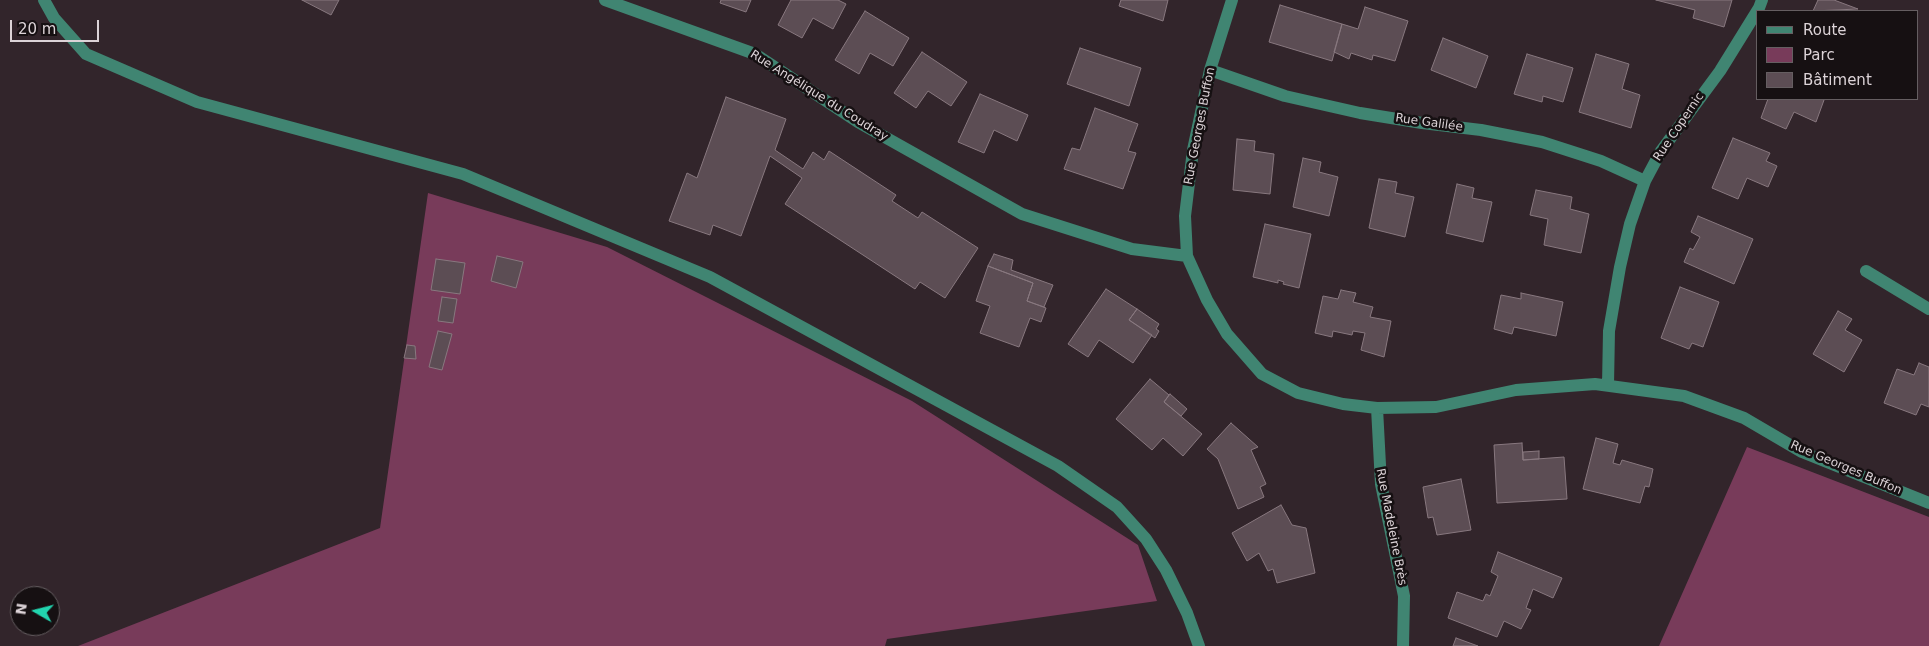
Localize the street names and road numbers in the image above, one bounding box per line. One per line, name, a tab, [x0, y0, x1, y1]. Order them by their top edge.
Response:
street label: Rue Angélique du Coudray	[747, 48, 891, 144]
street label: Rue Georges Buffon	[1182, 66, 1218, 186]
street label: Rue Copernic	[1651, 90, 1707, 164]
street label: Rue Galilée	[1394, 111, 1464, 135]
street label: Rue Georges Buffon	[1788, 438, 1904, 498]
street label: Rue Madeleine Brès	[1373, 467, 1409, 587]

